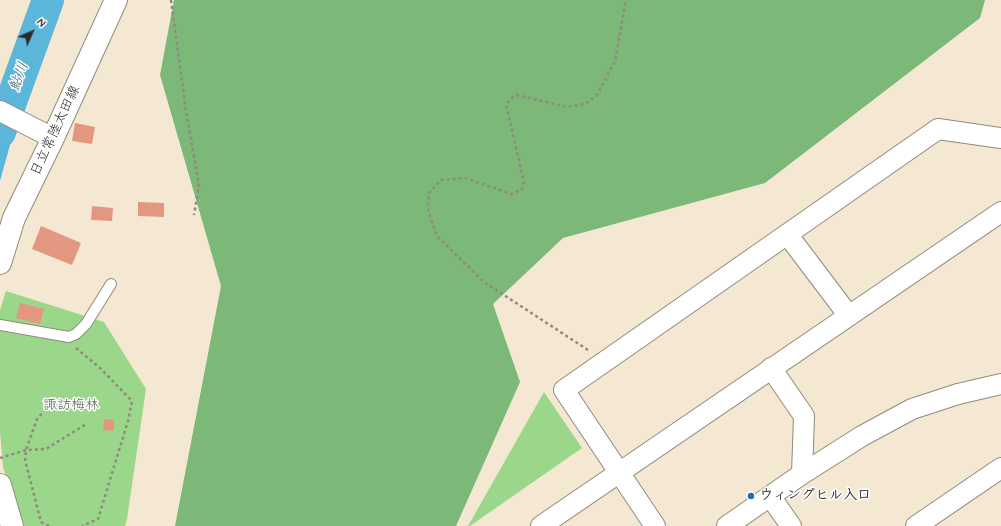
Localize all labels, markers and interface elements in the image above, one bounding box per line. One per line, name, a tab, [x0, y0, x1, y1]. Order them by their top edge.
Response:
north arrow	[12, 12, 52, 52]
text: N	[33, 16, 48, 31]
water label: 鮎川	[6, 60, 34, 94]
street label: 日立常陸太田線	[28, 83, 84, 179]
park label: 諏訪梅林	[43, 398, 99, 414]
place label: ウィングヒル入口	[759, 488, 871, 504]
marker: ウィングヒル入口	[746, 491, 756, 501]

